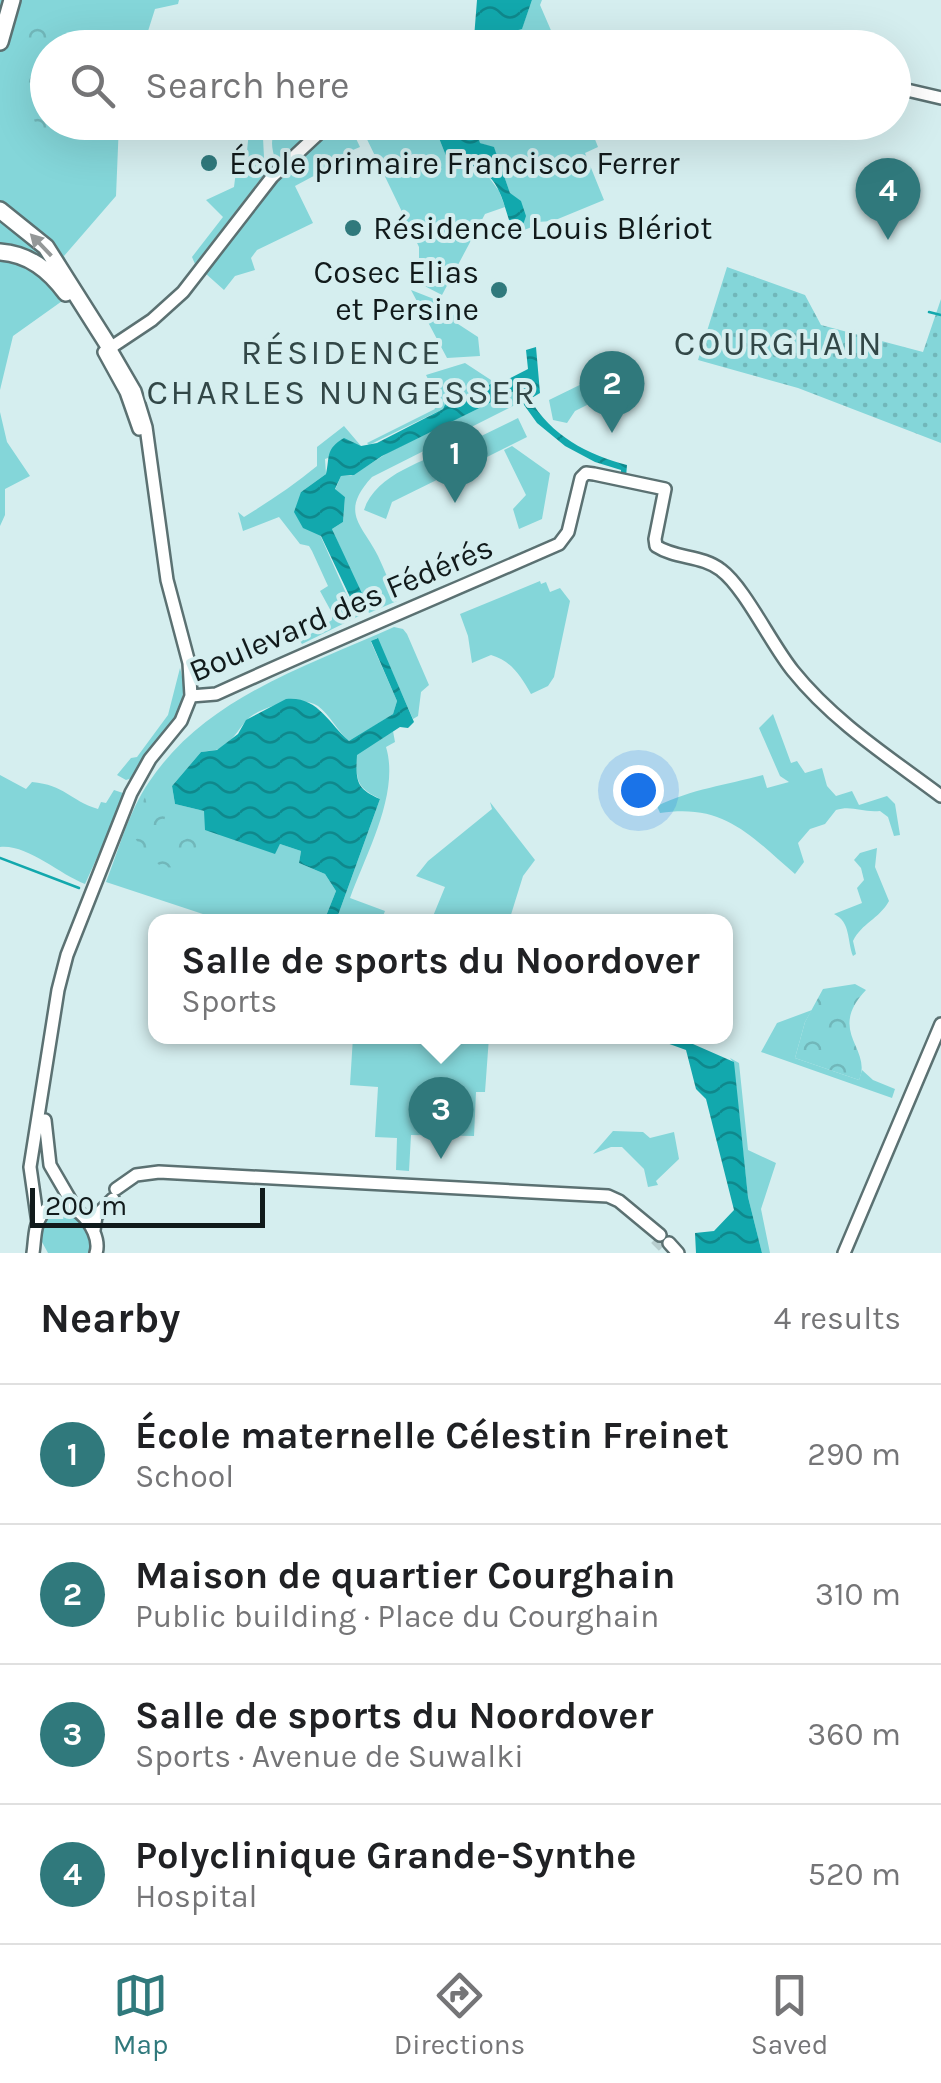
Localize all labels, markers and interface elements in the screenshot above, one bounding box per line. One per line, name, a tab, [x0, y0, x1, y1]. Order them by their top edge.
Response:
search box	[30, 30, 911, 140]
icon: search	[65, 58, 120, 113]
text: Search here	[145, 63, 349, 108]
place label: École primaire Francisco Ferrer	[229, 143, 680, 182]
marker: École primaire Francisco Ferrer	[198, 152, 220, 174]
pin: 4	[856, 158, 920, 240]
place label: Résidence Louis Blériot	[373, 210, 712, 247]
marker: Résidence Louis Blériot	[342, 217, 364, 239]
one-way arrow	[30, 233, 53, 257]
place label: Cosec Elias et Persine	[314, 254, 479, 328]
marker: Cosec Elias et Persine	[488, 279, 510, 301]
district label: COURGHAIN	[674, 323, 884, 364]
district label: RÉSIDENCE CHARLES NUNGESSER	[147, 332, 537, 413]
pin: 2	[580, 350, 644, 433]
pin: 1	[422, 420, 488, 503]
street label: Boulevard des Fédérés	[184, 528, 498, 690]
your location	[613, 765, 664, 816]
popup	[148, 914, 733, 1044]
text: Salle de sports du Noordover	[181, 938, 700, 983]
text: Sports	[181, 983, 277, 1020]
pin: 3	[408, 1076, 474, 1159]
scale bar	[30, 1183, 265, 1228]
text: 200 m	[45, 1189, 127, 1222]
text: Nearby	[40, 1293, 180, 1343]
text: 4 results	[774, 1300, 901, 1337]
text: École maternelle Célestin Freinet	[135, 1413, 729, 1458]
text: 1	[67, 1436, 78, 1473]
text: 290 m	[807, 1436, 901, 1473]
text: School	[135, 1458, 234, 1495]
text: Maison de quartier Courghain	[135, 1553, 675, 1598]
text: 2	[63, 1576, 82, 1613]
text: 310 m	[815, 1576, 901, 1613]
text: Public building · Place du Courghain	[135, 1598, 659, 1635]
text: Salle de sports du Noordover	[135, 1693, 653, 1738]
text: 3	[63, 1716, 82, 1753]
text: 360 m	[807, 1716, 901, 1753]
text: Sports · Avenue de Suwalki	[135, 1738, 524, 1775]
text: Polyclinique Grande-Synthe	[135, 1833, 636, 1878]
text: 4	[63, 1856, 82, 1893]
text: 520 m	[808, 1856, 901, 1893]
text: Hospital	[135, 1878, 258, 1915]
tab: Map	[113, 1968, 168, 2061]
tab: Directions	[394, 1968, 525, 2061]
tab: Saved	[751, 1968, 828, 2061]

